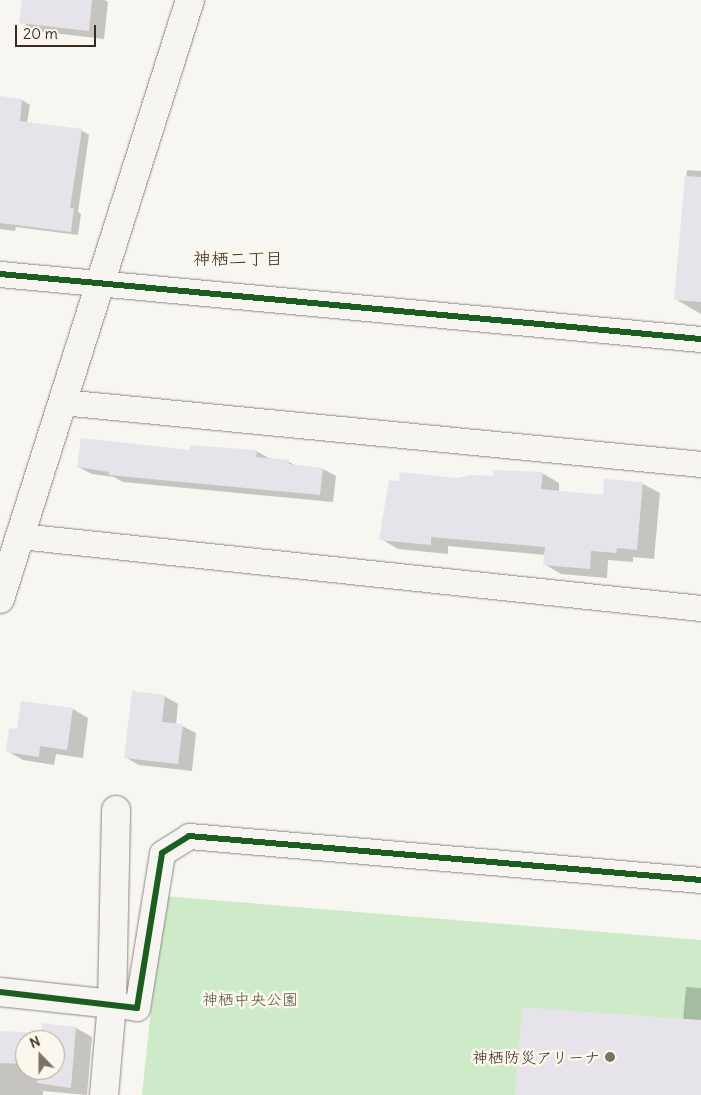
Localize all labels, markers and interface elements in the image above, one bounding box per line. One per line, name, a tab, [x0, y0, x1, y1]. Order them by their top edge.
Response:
scale bar	[18, 15, 99, 47]
text: 20 m	[23, 24, 58, 43]
district label: 神栖二丁目	[193, 248, 283, 270]
park label: 神栖中央公園	[202, 989, 298, 1009]
north arrow	[15, 1030, 65, 1080]
text: N	[27, 1032, 43, 1052]
place label: 神栖防災アリーナ	[472, 1047, 600, 1067]
marker: 神栖防災アリーナ	[604, 1051, 616, 1063]

